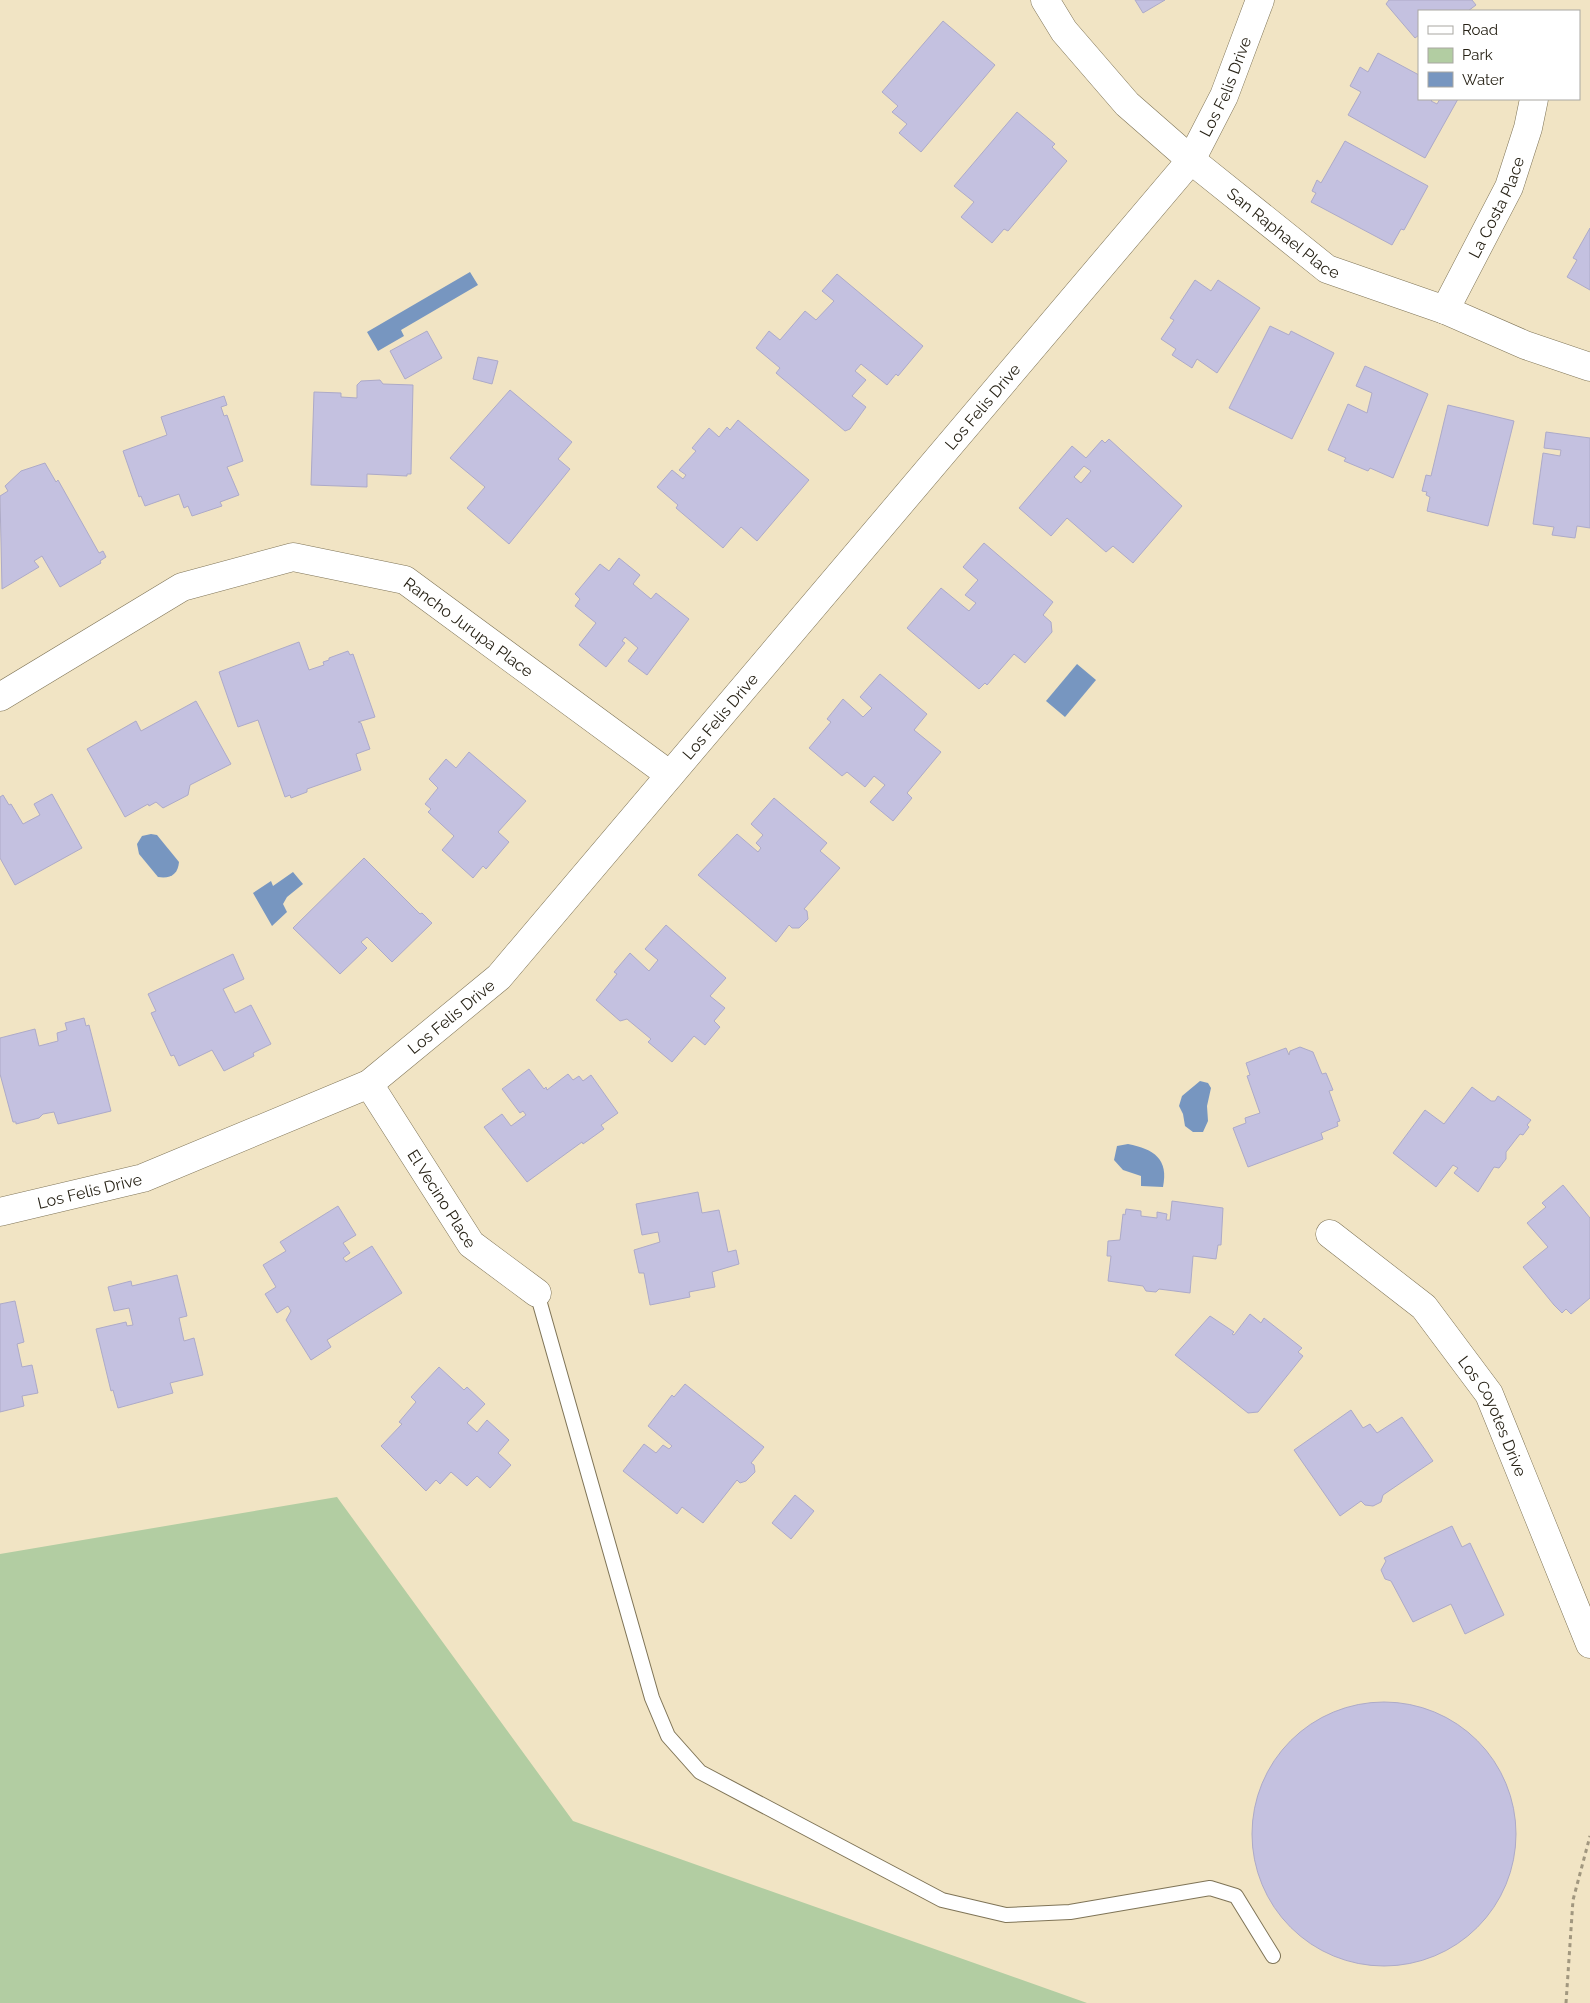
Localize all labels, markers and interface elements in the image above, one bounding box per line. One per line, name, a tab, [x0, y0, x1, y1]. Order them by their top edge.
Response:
legend	[1418, 10, 1580, 100]
text: Road	[1462, 21, 1498, 39]
street label: Los Felis Drive	[1195, 34, 1255, 140]
text: Park	[1462, 46, 1493, 64]
text: Water	[1462, 71, 1505, 89]
street label: La Costa Place	[1464, 154, 1528, 261]
street label: San Raphael Place	[1224, 184, 1342, 282]
street label: Los Felis Drive	[941, 359, 1024, 453]
street label: Rancho Jurupa Place	[400, 573, 537, 681]
street label: Los Felis Drive	[678, 669, 762, 763]
street label: Los Felis Drive	[404, 975, 498, 1058]
street label: El Vecino Place	[404, 1146, 480, 1251]
street label: Los Felis Drive	[35, 1169, 144, 1212]
street label: Los Coyotes Drive	[1454, 1352, 1531, 1479]

